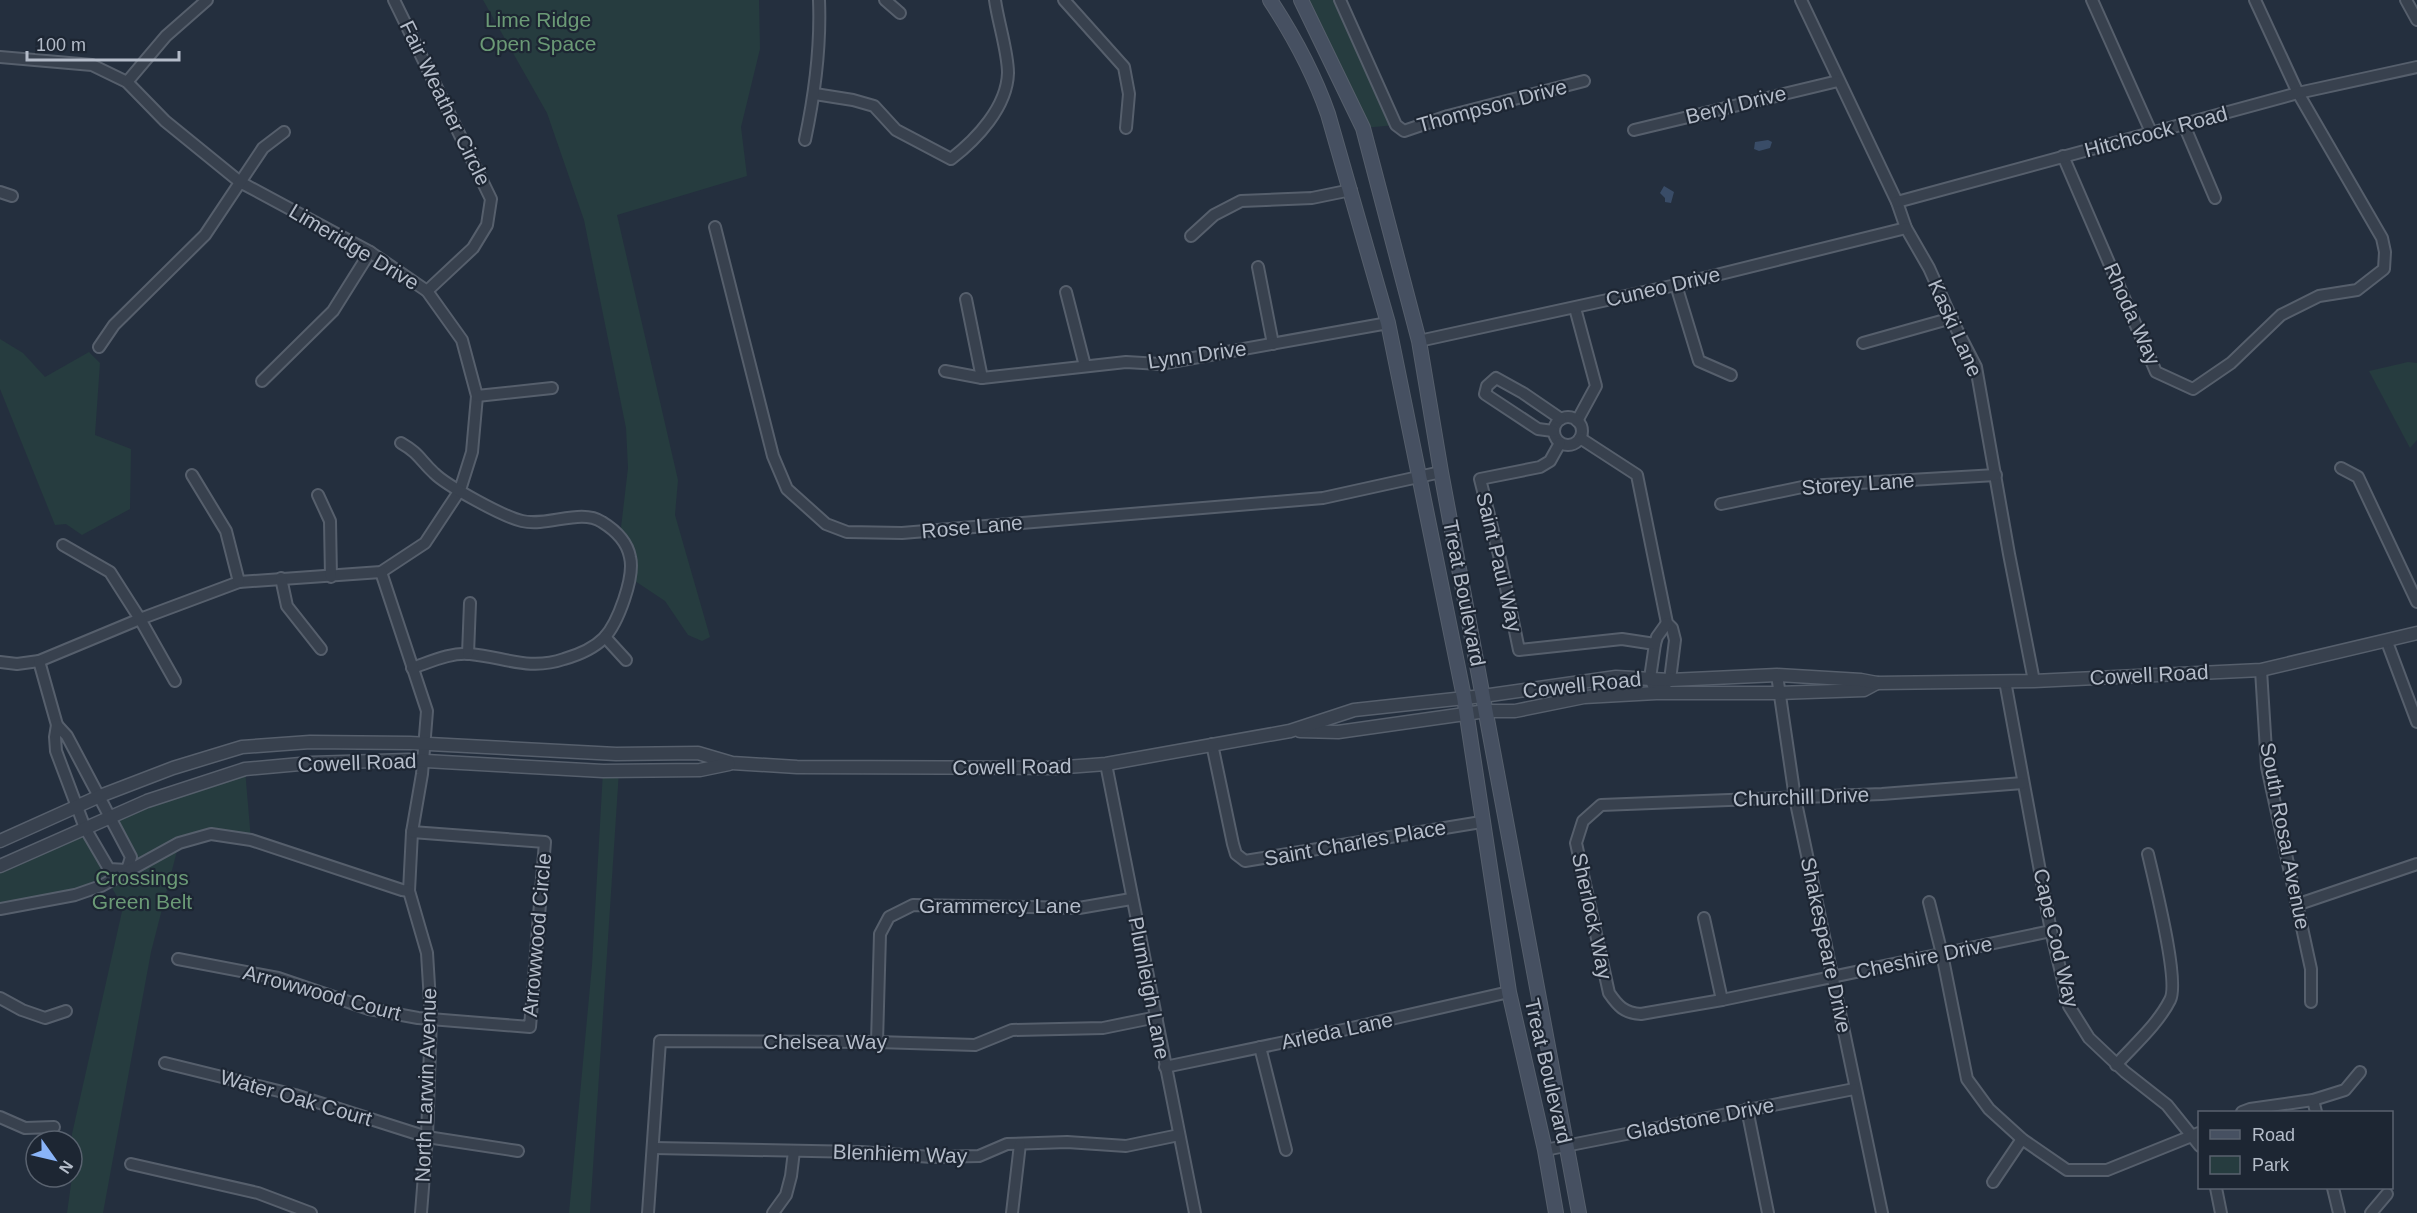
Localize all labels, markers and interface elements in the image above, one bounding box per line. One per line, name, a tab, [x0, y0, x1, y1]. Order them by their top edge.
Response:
park label: Lime Ridge Open Space	[480, 8, 596, 55]
street label: Fair Weather Circle	[396, 17, 495, 189]
scale bar	[27, 24, 178, 62]
text: 100 m	[36, 35, 86, 55]
street label: Thompson Drive	[1414, 74, 1569, 137]
street label: Beryl Drive	[1683, 81, 1788, 128]
street label: Hitchcock Road	[2082, 101, 2230, 162]
street label: Limeridge Drive	[285, 199, 423, 294]
street label: Rhoda Way	[2100, 259, 2165, 369]
street label: Cuneo Drive	[1603, 262, 1722, 311]
street label: Kaski Lane	[1924, 276, 1987, 380]
street label: Lynn Drive	[1146, 336, 1248, 373]
street label: Storey Lane	[1801, 468, 1915, 499]
street label: Saint Paul Way	[1472, 490, 1527, 635]
street label: Rose Lane	[920, 511, 1024, 542]
street label: Treat Boulevard	[1439, 518, 1490, 668]
street label: Cowell Road	[2089, 660, 2209, 689]
street label: Cowell Road	[1522, 667, 1642, 702]
street label: South Rosal Avenue	[2256, 740, 2315, 931]
street label: Cowell Road	[297, 749, 417, 776]
street label: Cowell Road	[952, 754, 1072, 779]
street label: Churchill Drive	[1732, 783, 1870, 810]
street label: Saint Charles Place	[1262, 815, 1448, 870]
street label: Sherlock Way	[1568, 851, 1617, 982]
street label: Arrowwood Circle	[518, 852, 555, 1018]
street label: Shakespeare Drive	[1797, 855, 1856, 1035]
park label: Crossings Green Belt	[92, 866, 192, 913]
street label: Cape Cod Way	[2029, 866, 2084, 1010]
street label: Grammercy Lane	[919, 894, 1081, 917]
street label: Plumleigh Lane	[1124, 915, 1175, 1061]
street label: Cheshire Drive	[1854, 932, 1994, 983]
street label: Arrowwood Court	[241, 960, 404, 1025]
street label: North Larwin Avenue	[411, 987, 440, 1183]
street label: Treat Boulevard	[1521, 996, 1576, 1146]
street label: Arleda Lane	[1279, 1007, 1395, 1054]
street label: Chelsea Way	[763, 1030, 888, 1053]
street label: Water Oak Court	[218, 1065, 375, 1130]
street label: Gladstone Drive	[1624, 1093, 1776, 1144]
legend	[2198, 1111, 2393, 1189]
text: Road	[2252, 1125, 2295, 1145]
north arrow	[24, 1129, 84, 1189]
street label: Blenhiem Way	[832, 1140, 968, 1167]
text: Park	[2252, 1155, 2290, 1175]
text: N	[56, 1158, 76, 1177]

